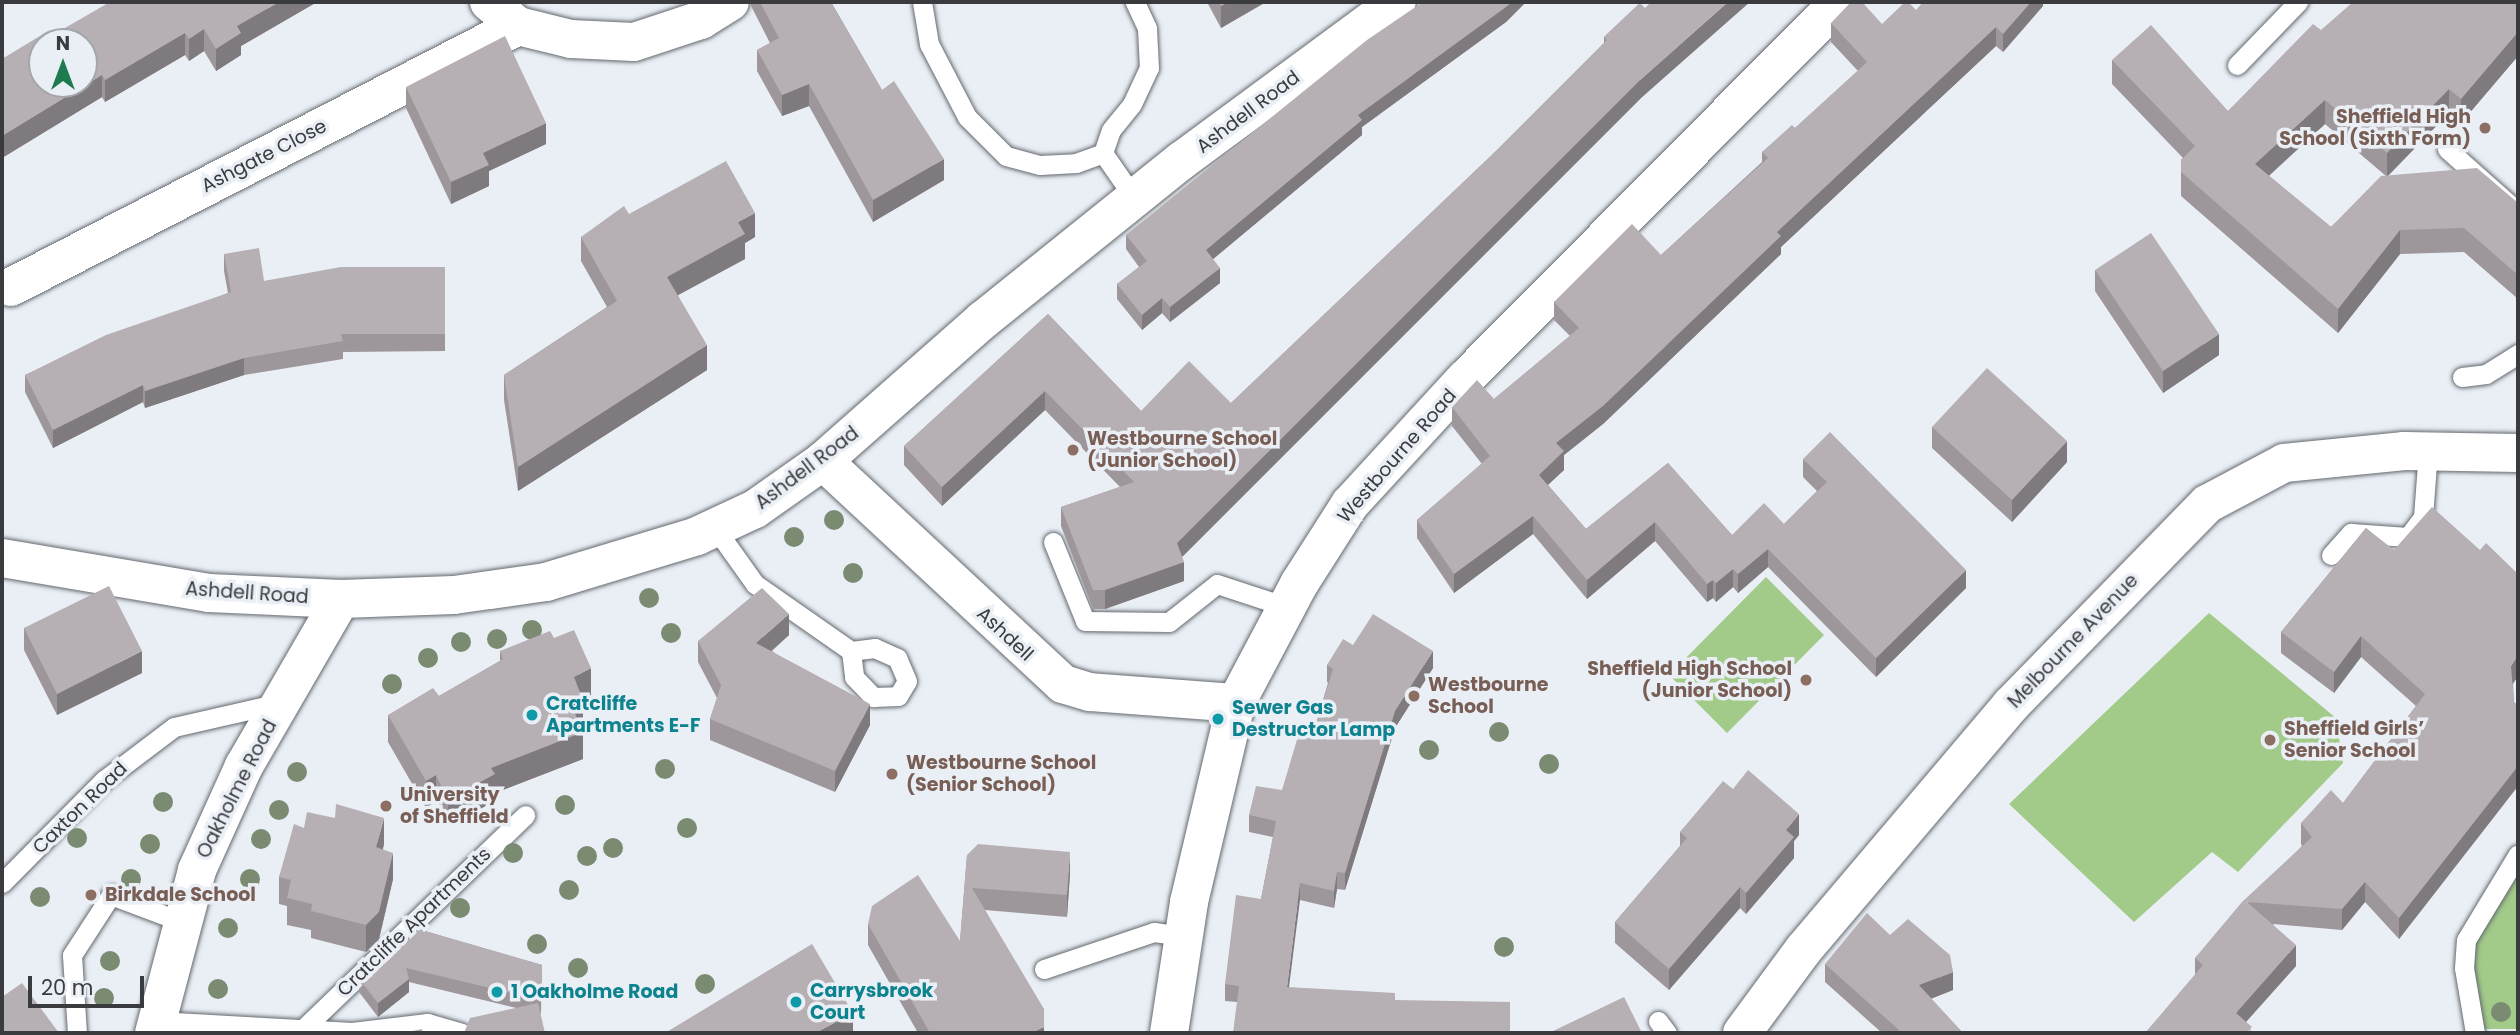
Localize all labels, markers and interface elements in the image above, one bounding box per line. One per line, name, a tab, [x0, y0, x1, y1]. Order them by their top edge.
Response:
north arrow	[28, 28, 98, 98]
text: N	[56, 30, 70, 57]
street label: Ashdell Road	[1192, 66, 1304, 158]
place label: Sheffield High School (Sixth Form)	[2279, 106, 2471, 150]
street label: Ashgate Close	[198, 115, 330, 197]
marker: Sheffield High School (Sixth Form)	[2477, 120, 2493, 136]
street label: Westbourne Road	[1333, 384, 1461, 528]
street label: Ashdell Road	[751, 422, 863, 514]
place label: Westbourne School (Junior School)	[1087, 428, 1277, 472]
marker: Westbourne School (Junior School)	[1065, 442, 1081, 458]
street label: Melbourne Avenue	[2003, 569, 2143, 713]
street label: Ashdell Road	[185, 577, 309, 609]
street label: Ashdell	[972, 602, 1038, 666]
place label: Sheffield High School (Junior School)	[1587, 658, 1792, 702]
marker: Sheffield High School (Junior School)	[1798, 672, 1814, 688]
place label: Westbourne School	[1428, 674, 1548, 718]
marker: Westbourne School	[1406, 688, 1422, 704]
place label: Cratcliffe Apartments E-F	[546, 693, 700, 737]
place label: Sewer Gas Destructor Lamp	[1232, 697, 1395, 741]
marker: Cratcliffe Apartments E-F	[524, 707, 540, 723]
marker: Sewer Gas Destructor Lamp	[1210, 711, 1226, 727]
street label: Oakholme Road	[192, 716, 282, 862]
place label: Sheffield Girls’ Senior School	[2284, 718, 2424, 762]
marker: Sheffield Girls’ Senior School	[2262, 732, 2278, 748]
place label: Westbourne School (Senior School)	[906, 752, 1096, 796]
street label: Caxton Road	[28, 757, 132, 859]
marker: Westbourne School (Senior School)	[884, 766, 900, 782]
place label: University of Sheffield	[400, 784, 509, 828]
marker: University of Sheffield	[378, 798, 394, 814]
street label: Cratcliffe Apartments	[332, 843, 496, 1001]
place label: Birkdale School	[105, 884, 256, 906]
marker: Birkdale School	[83, 887, 99, 903]
scale bar	[32, 962, 147, 1006]
text: 20 m	[41, 973, 94, 1002]
place label: Carrysbrook Court	[810, 980, 933, 1024]
place label: 1 Oakholme Road	[511, 981, 678, 1003]
marker: 1 Oakholme Road	[489, 984, 505, 1000]
marker: Carrysbrook Court	[788, 994, 804, 1010]

